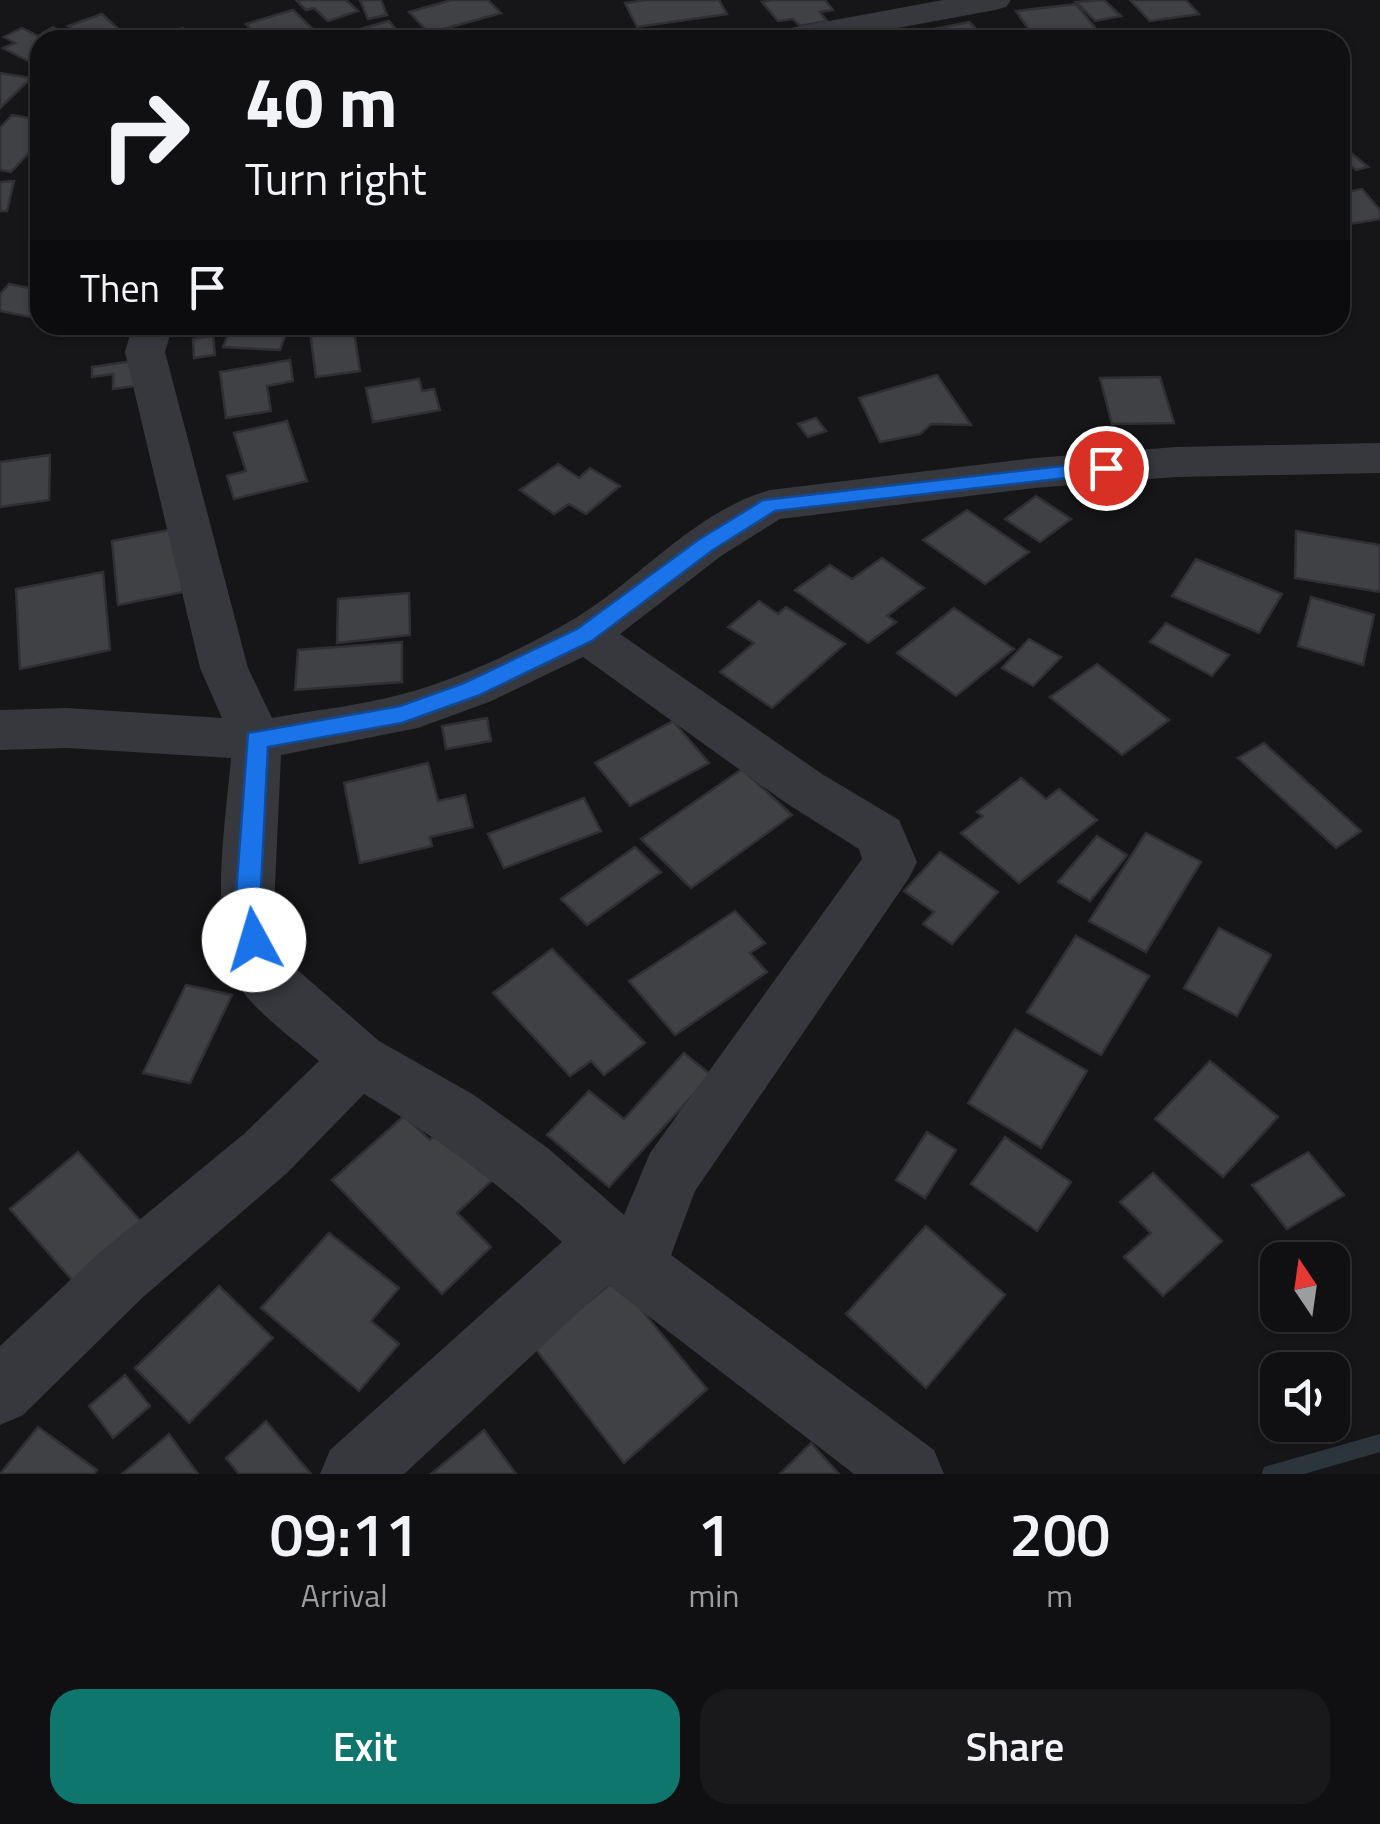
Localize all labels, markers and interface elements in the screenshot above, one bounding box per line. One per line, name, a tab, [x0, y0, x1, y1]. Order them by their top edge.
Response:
text: 40 m	[245, 48, 398, 154]
icon: right	[80, 70, 210, 200]
text: Turn right	[245, 144, 427, 212]
text: Then	[80, 259, 160, 317]
icon: arrive	[180, 260, 235, 315]
pin	[1064, 426, 1149, 511]
icon: arrive	[1079, 441, 1134, 496]
position arrow	[202, 888, 306, 992]
north arrow	[1260, 1242, 1350, 1332]
map controls	[1260, 1242, 1350, 1442]
button: sound	[1260, 1352, 1350, 1442]
text: 09:11	[270, 1488, 419, 1579]
text: 1	[697, 1488, 731, 1579]
text: 200	[1009, 1488, 1110, 1579]
text: Arrival	[301, 1571, 388, 1619]
text: min	[688, 1571, 739, 1619]
text: m	[1046, 1571, 1073, 1619]
button: Exit	[50, 1689, 680, 1804]
button: Share	[700, 1689, 1330, 1804]

